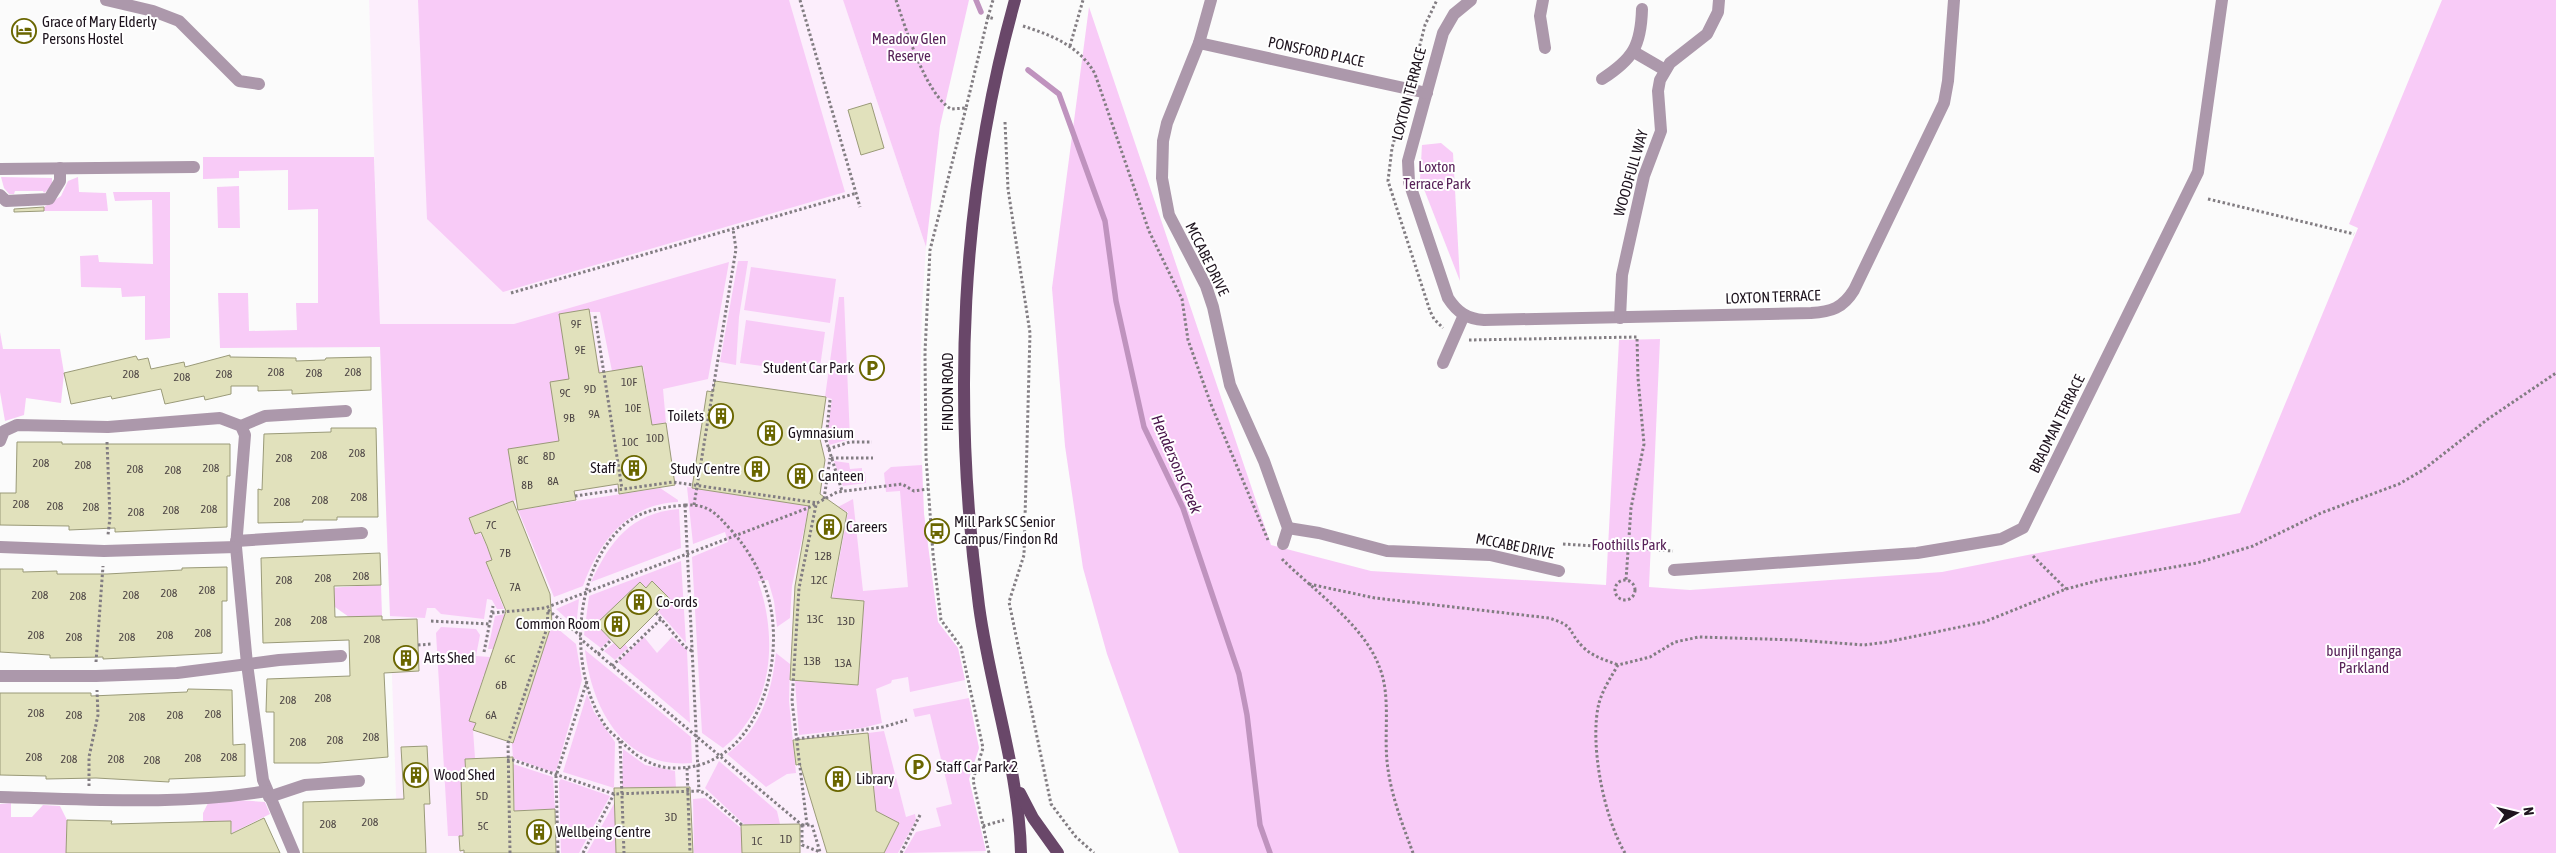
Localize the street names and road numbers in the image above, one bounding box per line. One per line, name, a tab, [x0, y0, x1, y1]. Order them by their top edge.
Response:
street label: PONSFORD PLACE	[1267, 33, 1366, 70]
street label: LOXTON TERRACE	[1388, 45, 1429, 142]
street label: WOODFULL WAY	[1610, 127, 1651, 218]
street label: MCCABE DRIVE	[1182, 219, 1233, 299]
street label: LOXTON TERRACE	[1725, 286, 1821, 307]
street label: FINDON ROAD	[939, 353, 956, 431]
street label: BRADMAN TERRACE	[2025, 371, 2088, 476]
street label: MCCABE DRIVE	[1474, 530, 1556, 562]

